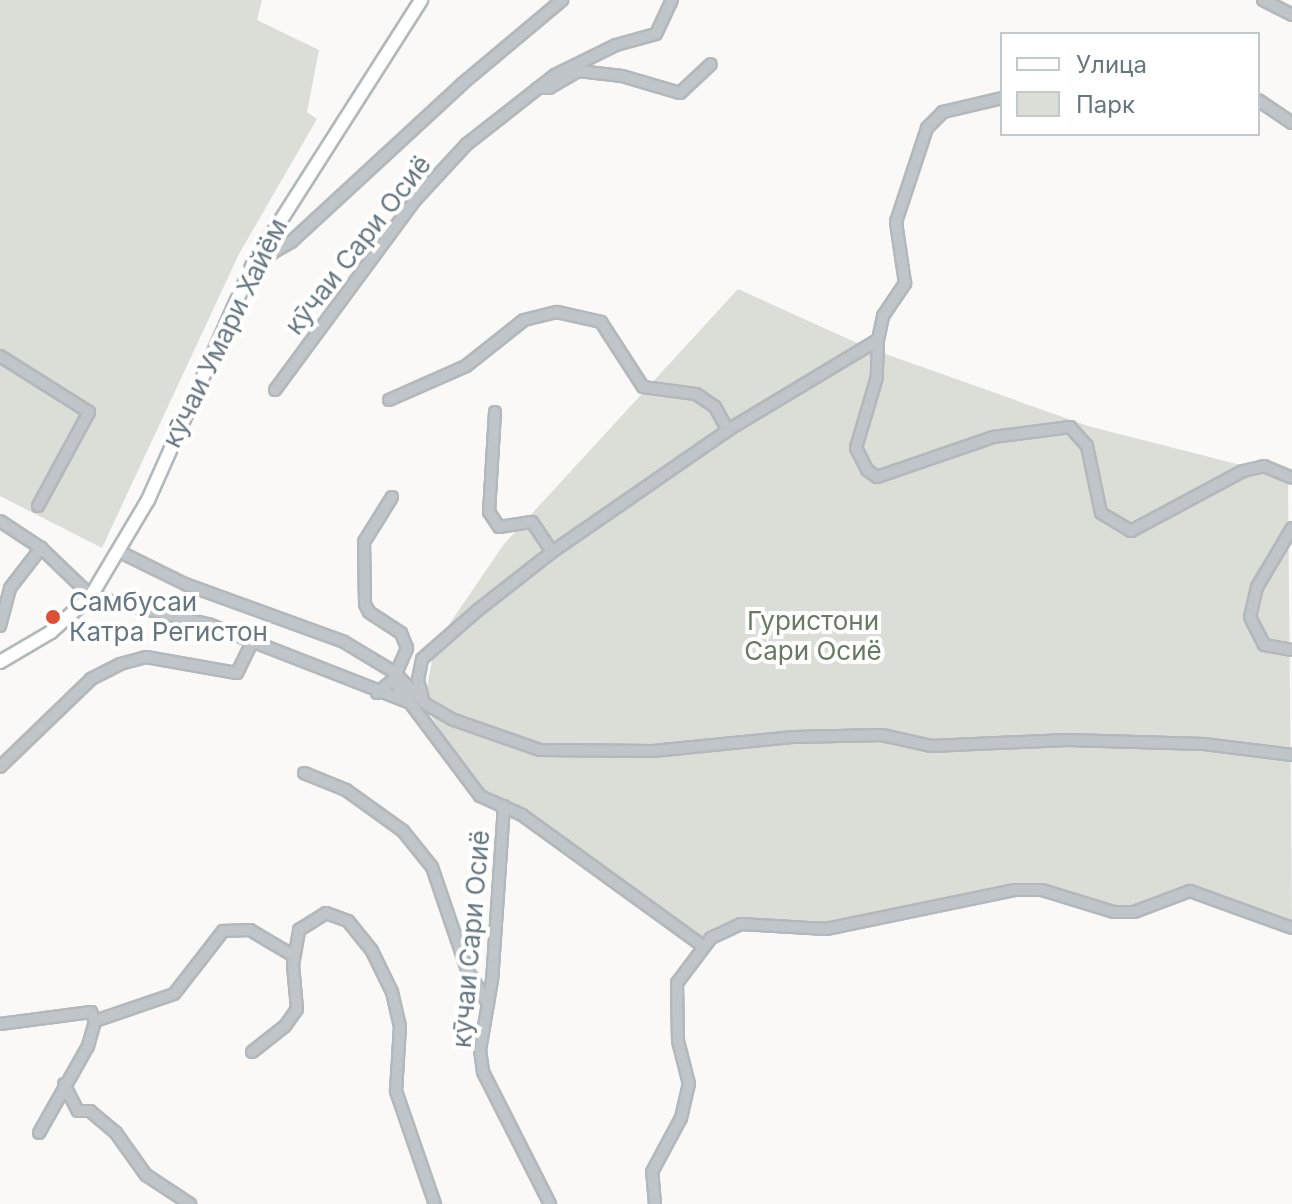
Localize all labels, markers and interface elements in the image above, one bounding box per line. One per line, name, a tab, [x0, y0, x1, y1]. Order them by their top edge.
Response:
legend	[1000, 32, 1260, 136]
text: Улица	[1076, 50, 1147, 79]
text: Парк	[1076, 90, 1135, 119]
street label: кӯчаи Сари Осиё	[278, 149, 438, 341]
street label: кӯчаи Умари Хайём	[156, 213, 294, 453]
place label: Самбусаи Катра Регистон	[69, 586, 268, 648]
park label: Гуристони Сари Осиё	[744, 605, 882, 666]
marker: Самбусаи Катра Регистон	[44, 608, 62, 626]
street label: кӯчаи Сари Осиё	[446, 829, 496, 1049]

